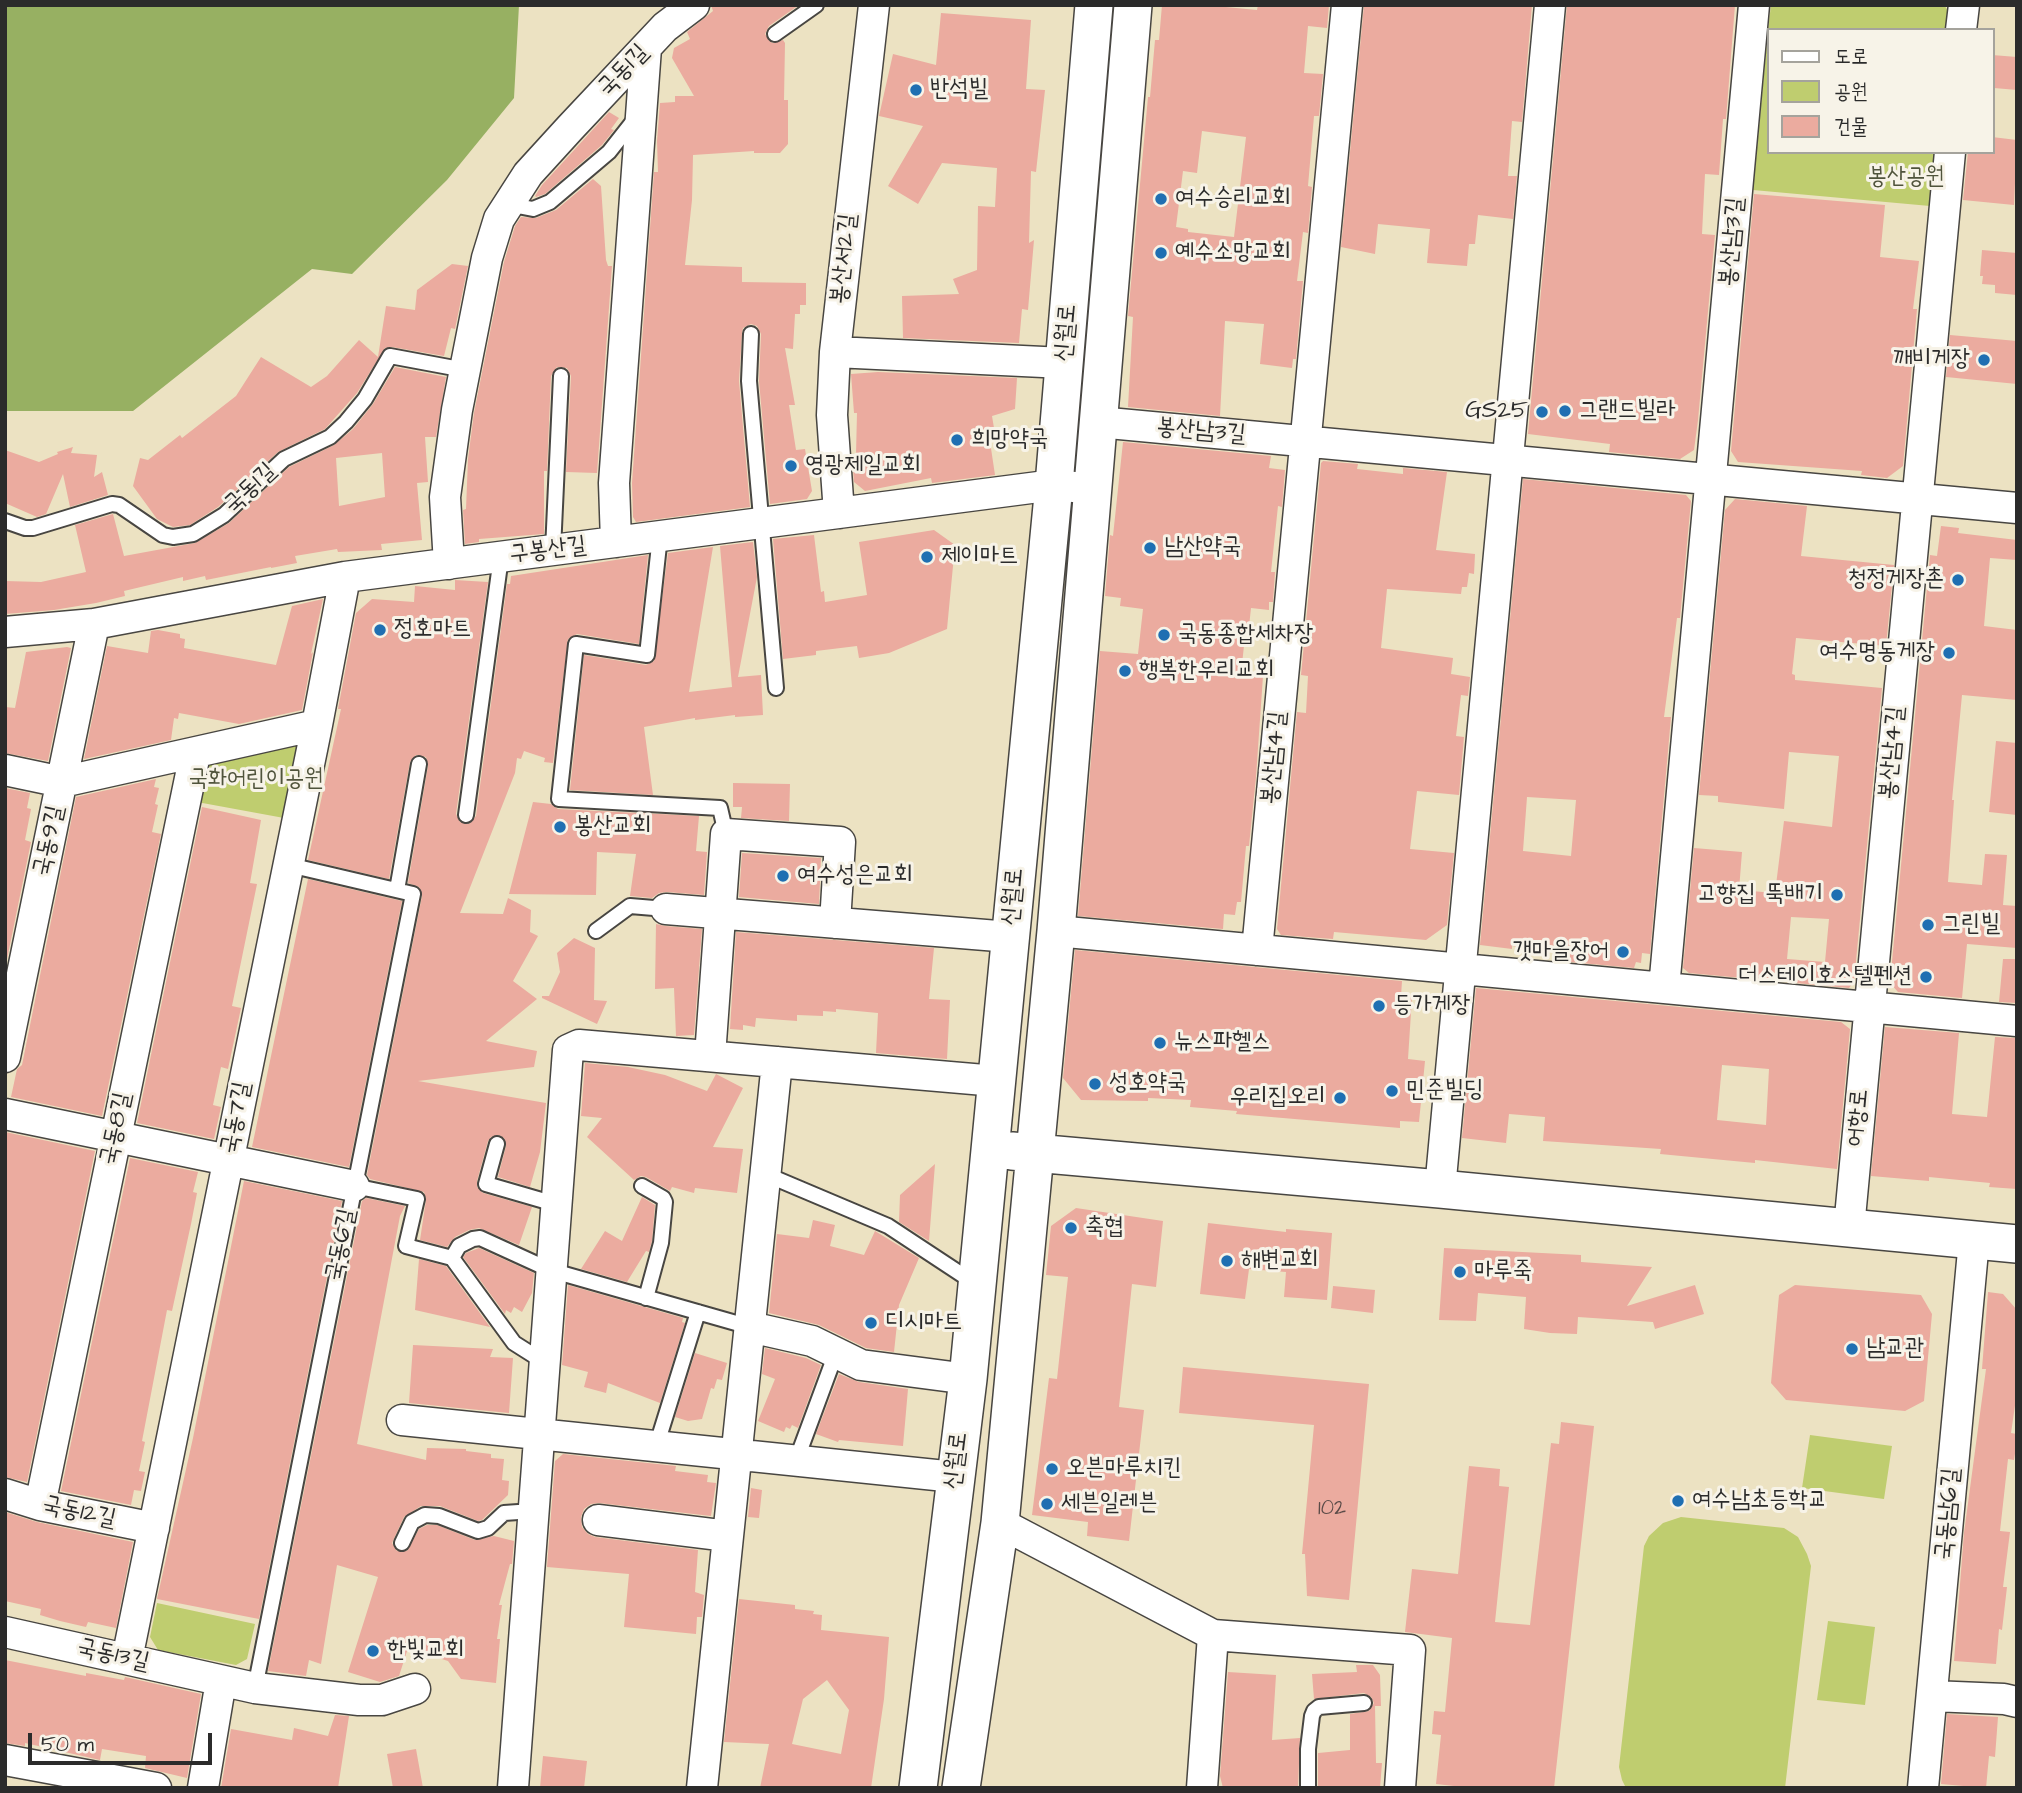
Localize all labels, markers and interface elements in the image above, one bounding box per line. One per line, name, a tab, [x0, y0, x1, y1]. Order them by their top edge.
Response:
legend	[1766, 28, 1994, 154]
street label: 국동1길	[592, 39, 656, 103]
text: 도로	[1834, 42, 1868, 71]
place label: 반석빌	[930, 76, 988, 104]
text: 공원	[1834, 77, 1868, 106]
marker: 반석빌	[908, 82, 924, 98]
text: 건물	[1834, 112, 1868, 141]
park label: 봉산공원	[1867, 164, 1945, 192]
place label: 여수승리교회	[1175, 185, 1291, 213]
marker: 여수승리교회	[1153, 191, 1169, 207]
street label: 봉산남3길	[1715, 196, 1751, 288]
street label: 봉산서2길	[826, 212, 864, 306]
place label: 예수소망교회	[1175, 239, 1291, 267]
marker: 예수소망교회	[1153, 245, 1169, 261]
street label: 신월로	[1050, 303, 1084, 363]
place label: 깨비게장	[1893, 346, 1970, 374]
marker: 깨비게장	[1976, 352, 1992, 368]
place label: 그랜드빌라	[1579, 397, 1676, 425]
place label: GS25	[1465, 398, 1528, 426]
marker: 그랜드빌라	[1557, 403, 1573, 419]
marker: GS25	[1534, 404, 1550, 420]
street label: 봉산남3길	[1155, 414, 1247, 450]
place label: 희망약국	[971, 426, 1048, 454]
marker: 희망약국	[949, 432, 965, 448]
place label: 영광제일교회	[805, 452, 921, 480]
street label: 국동1길	[219, 458, 283, 520]
marker: 영광제일교회	[783, 458, 799, 474]
street label: 구봉산길	[508, 532, 588, 570]
place label: 남산약국	[1164, 534, 1241, 562]
marker: 남산약국	[1142, 540, 1158, 556]
place label: 제이마트	[941, 543, 1018, 571]
marker: 제이마트	[919, 549, 935, 565]
place label: 청정게장촌	[1847, 566, 1944, 594]
marker: 청정게장촌	[1950, 572, 1966, 588]
place label: 정호마트	[394, 616, 471, 644]
place label: 국동종합세차장	[1178, 621, 1313, 649]
marker: 정호마트	[372, 622, 388, 638]
marker: 국동종합세차장	[1156, 627, 1172, 643]
place label: 여수명동게장	[1819, 639, 1935, 667]
marker: 여수명동게장	[1941, 645, 1957, 661]
place label: 행복한우리교회	[1139, 657, 1274, 685]
marker: 행복한우리교회	[1117, 663, 1133, 679]
street label: 봉산남4길	[1875, 705, 1911, 801]
street label: 봉산남4길	[1257, 710, 1293, 806]
park label: 국화어린이공원	[188, 766, 324, 794]
street label: 국동9길	[28, 803, 72, 879]
place label: 봉산교회	[574, 813, 651, 841]
marker: 봉산교회	[552, 819, 568, 835]
place label: 여수성은교회	[797, 862, 913, 890]
street label: 신월로	[997, 867, 1031, 927]
marker: 여수성은교회	[775, 868, 791, 884]
place label: 고향집 뚝배기	[1698, 881, 1823, 909]
marker: 고향집 뚝배기	[1829, 887, 1845, 903]
place label: 그린빌	[1942, 911, 2000, 939]
marker: 그린빌	[1920, 917, 1936, 933]
place label: 갯마을장어	[1512, 938, 1609, 966]
marker: 갯마을장어	[1615, 944, 1631, 960]
place label: 더스테이호스텔펜션	[1738, 963, 1912, 991]
marker: 더스테이호스텔펜션	[1918, 969, 1934, 985]
place label: 등가게장	[1393, 992, 1470, 1020]
marker: 등가게장	[1371, 998, 1387, 1014]
place label: 뉴스파헬스	[1174, 1029, 1271, 1057]
marker: 뉴스파헬스	[1152, 1035, 1168, 1051]
place label: 성호약국	[1109, 1070, 1186, 1098]
marker: 성호약국	[1087, 1076, 1103, 1092]
place label: 민준빌딩	[1406, 1077, 1483, 1105]
street label: 국동7길	[216, 1080, 258, 1156]
marker: 민준빌딩	[1384, 1083, 1400, 1099]
place label: 우리집오리	[1229, 1084, 1326, 1112]
street label: 어항로	[1842, 1088, 1876, 1148]
street label: 국동8길	[95, 1090, 139, 1168]
marker: 우리집오리	[1332, 1090, 1348, 1106]
street label: 국동6길	[321, 1206, 363, 1284]
place label: 축협	[1085, 1214, 1124, 1242]
marker: 축협	[1063, 1220, 1079, 1236]
place label: 해변교회	[1241, 1247, 1318, 1275]
marker: 해변교회	[1219, 1253, 1235, 1269]
place label: 마루죽	[1474, 1258, 1532, 1286]
marker: 마루죽	[1452, 1264, 1468, 1280]
place label: 디시마트	[885, 1309, 962, 1337]
marker: 디시마트	[863, 1315, 879, 1331]
place label: 남교관	[1866, 1335, 1924, 1363]
marker: 남교관	[1844, 1341, 1860, 1357]
street label: 신월로	[939, 1430, 975, 1492]
place label: 오븐마루치킨	[1066, 1455, 1182, 1483]
marker: 오븐마루치킨	[1044, 1461, 1060, 1477]
street label: 국동남6길	[1931, 1467, 1967, 1561]
place label: 여수남초등학교	[1692, 1487, 1827, 1515]
place label: 세븐일레븐	[1061, 1490, 1158, 1518]
street label: 국동12길	[39, 1491, 119, 1535]
marker: 여수남초등학교	[1670, 1493, 1686, 1509]
marker: 세븐일레븐	[1039, 1496, 1055, 1512]
house number: 102	[1318, 1497, 1346, 1523]
street label: 국동13길	[74, 1634, 152, 1678]
place label: 한빛교회	[387, 1637, 464, 1665]
marker: 한빛교회	[365, 1643, 381, 1659]
scale bar	[32, 1720, 215, 1764]
text: 50 m	[41, 1730, 94, 1759]

